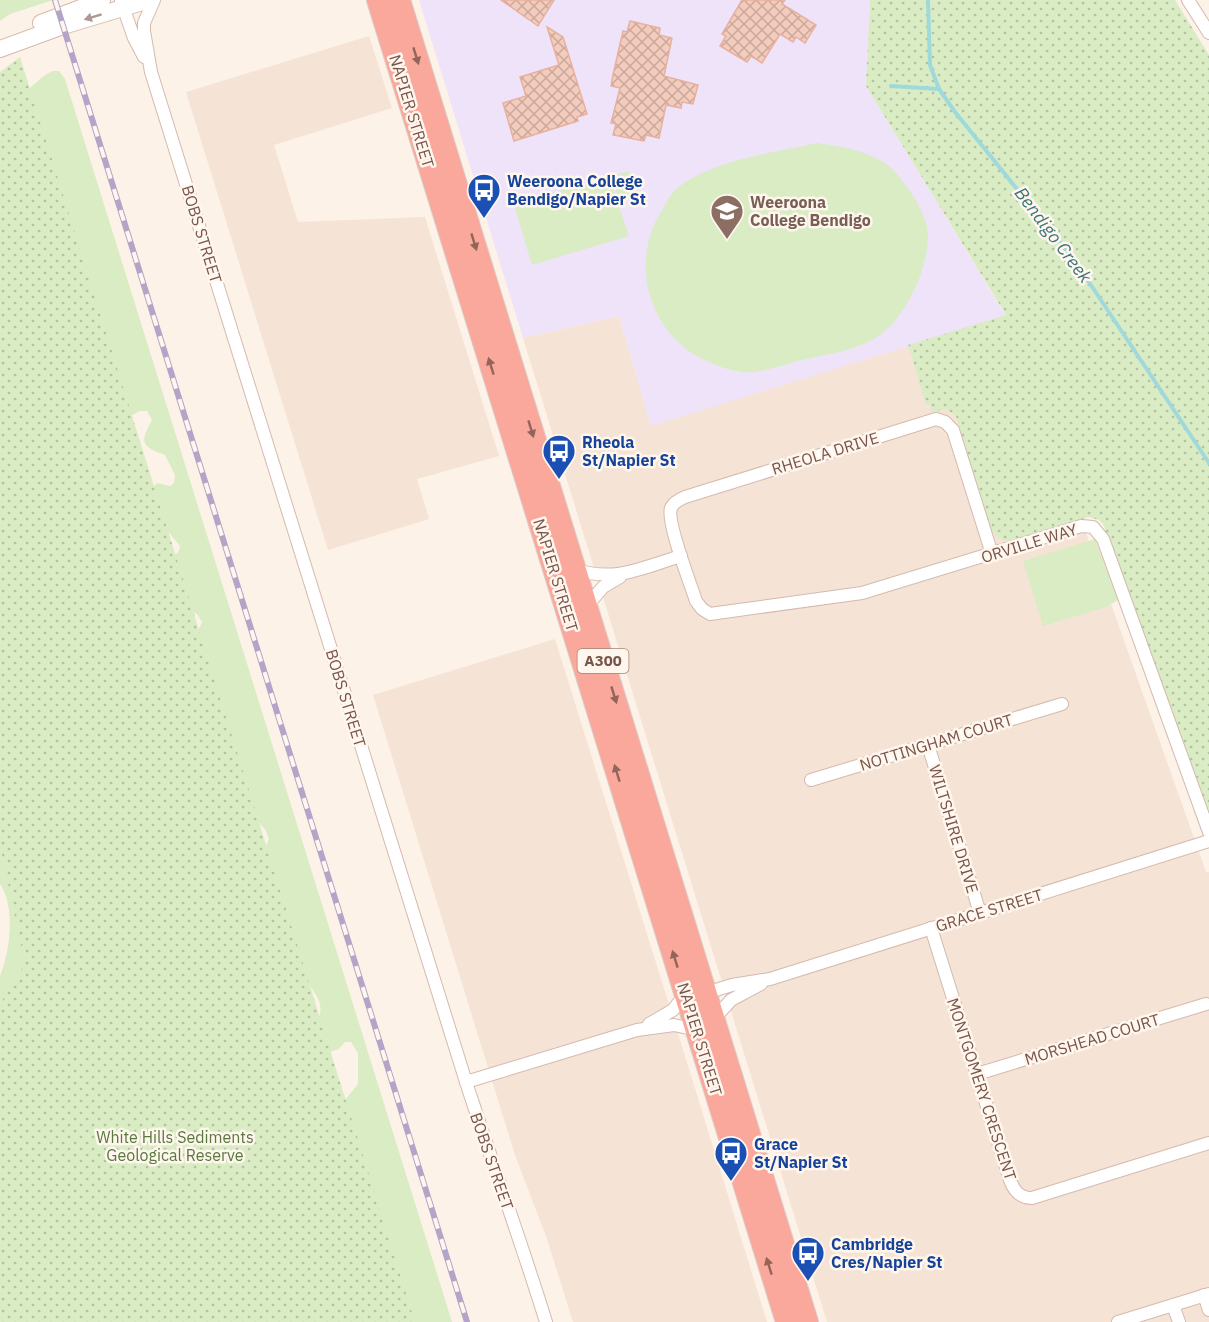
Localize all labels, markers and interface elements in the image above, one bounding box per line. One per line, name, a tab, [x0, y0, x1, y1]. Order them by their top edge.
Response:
one-way arrow	[84, 13, 102, 22]
one-way arrow	[412, 47, 421, 65]
street label: NAPIER STREET	[385, 52, 439, 170]
place label: Weeroona College Bendigo/Napier St	[507, 171, 646, 209]
bus stop icon: Weeroona College Bendigo/Napier St	[466, 172, 502, 219]
street label: BOBS STREET	[178, 182, 226, 286]
water label: Bendigo Creek	[1010, 182, 1097, 288]
place label: Weeroona College Bendigo	[750, 192, 871, 230]
school or university icon: Weeroona College Bendigo	[709, 193, 745, 240]
one-way arrow	[469, 233, 479, 251]
one-way arrow	[486, 357, 495, 375]
one-way arrow	[527, 420, 536, 438]
street label: RHEOLA DRIVE	[769, 427, 881, 479]
place label: Rheola St/Napier St	[582, 432, 676, 470]
bus stop icon: Rheola St/Napier St	[541, 433, 577, 480]
street label: NAPIER STREET	[529, 516, 583, 634]
street label: ORVILLE WAY	[978, 519, 1080, 567]
street label: BOBS STREET	[322, 646, 370, 750]
road number: A300	[578, 649, 628, 673]
one-way arrow	[609, 686, 619, 704]
street label: NOTTINGHAM COURT	[857, 709, 1015, 775]
street label: WILTSHIRE DRIVE	[925, 762, 983, 896]
one-way arrow	[612, 764, 621, 782]
street label: GRACE STREET	[933, 884, 1045, 936]
one-way arrow	[670, 950, 679, 968]
street label: NAPIER STREET	[673, 980, 727, 1098]
street label: MONTGOMERY CRESCENT	[943, 995, 1021, 1183]
street label: MORSHEAD COURT	[1022, 1009, 1162, 1069]
street label: BOBS STREET	[466, 1110, 518, 1212]
park label: White Hills Sediments Geological Reserve	[96, 1127, 254, 1165]
place label: Grace St/Napier St	[754, 1134, 848, 1172]
bus stop icon: Grace St/Napier St	[713, 1135, 749, 1182]
place label: Cambridge Cres/Napier St	[831, 1234, 942, 1272]
bus stop icon: Cambridge Cres/Napier St	[790, 1235, 826, 1282]
one-way arrow	[764, 1257, 774, 1275]

